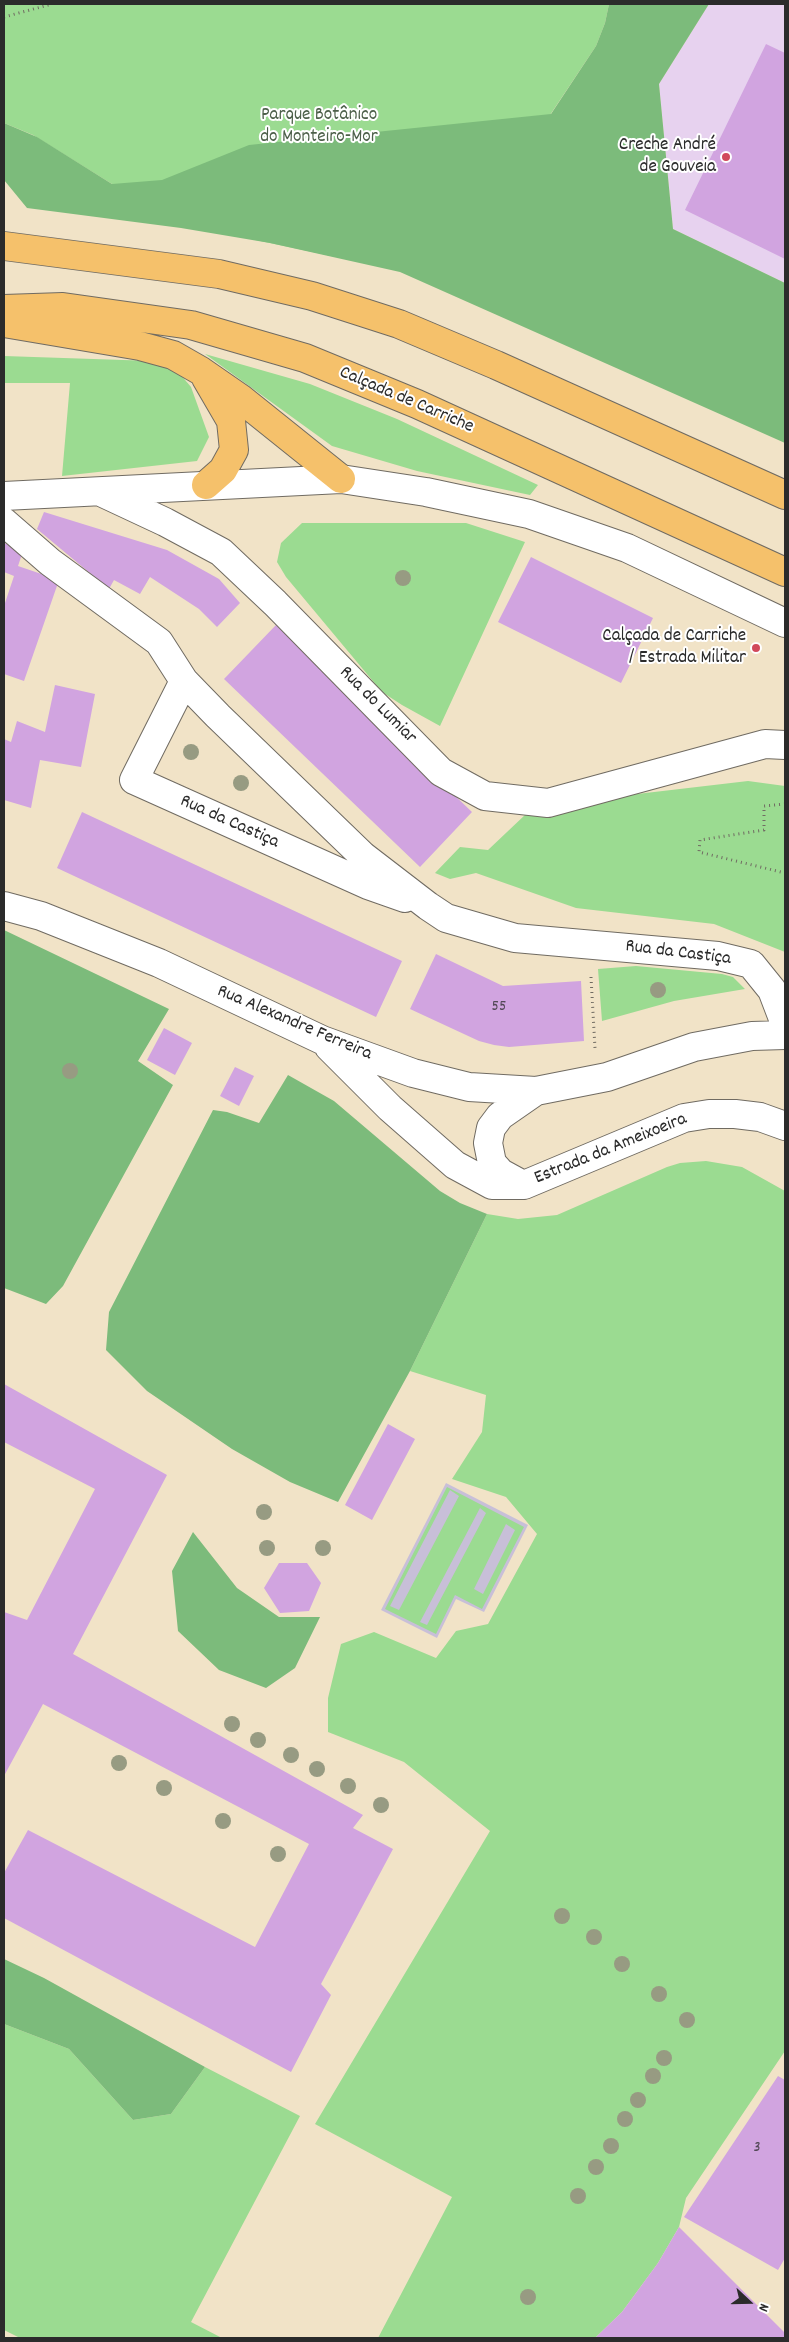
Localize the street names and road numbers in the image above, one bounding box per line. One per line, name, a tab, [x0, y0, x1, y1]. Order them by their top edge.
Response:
street label: Calçada de Carriche	[335, 362, 477, 440]
street label: Rua do Lumiar	[333, 662, 421, 750]
street label: Rua da Castiça	[176, 791, 282, 855]
street label: Rua da Castiça	[624, 936, 732, 972]
street label: Rua Alexandre Ferreira	[213, 981, 375, 1067]
street label: Estrada da Ameixoeira	[531, 1109, 691, 1191]

